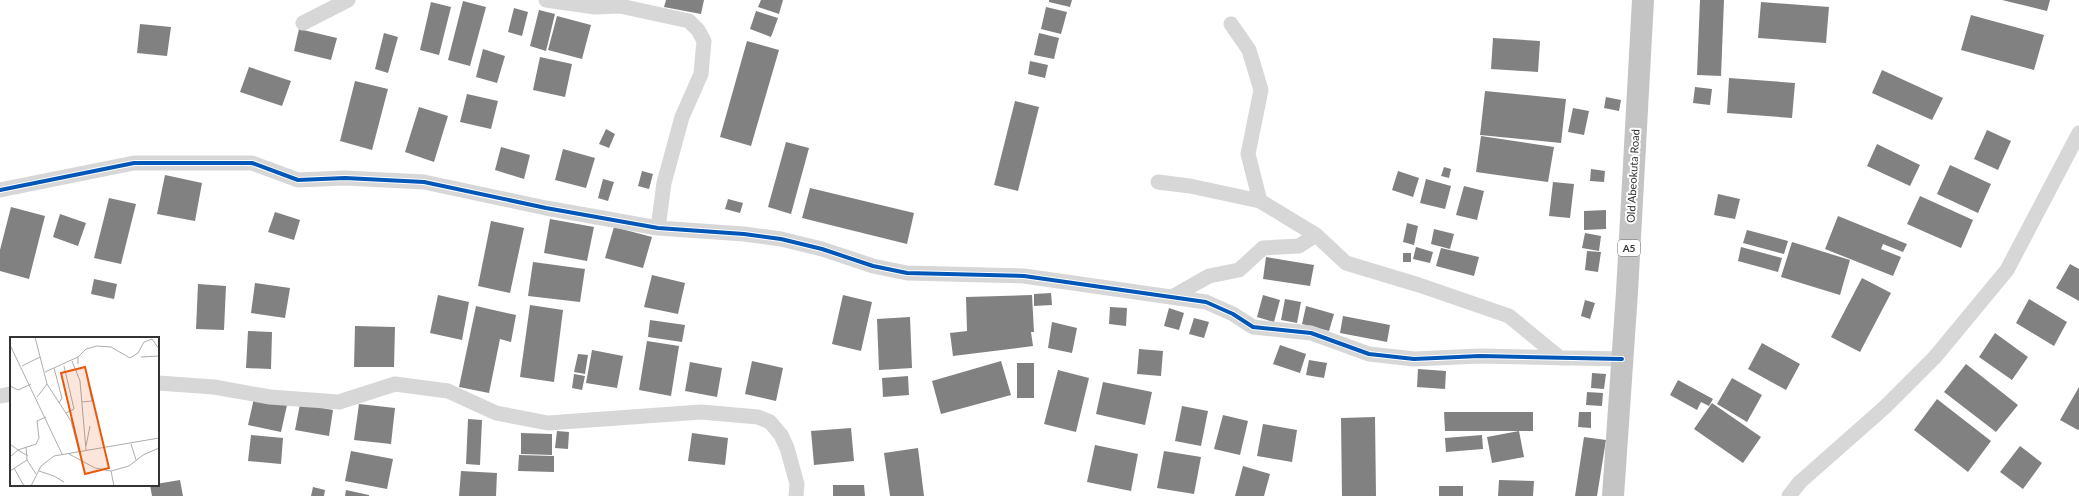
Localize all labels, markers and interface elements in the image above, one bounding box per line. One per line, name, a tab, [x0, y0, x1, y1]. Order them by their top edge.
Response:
street label: Old Abeokuta Road	[1624, 129, 1641, 223]
road number: A5	[1618, 240, 1640, 256]
inset map	[10, 337, 159, 486]

